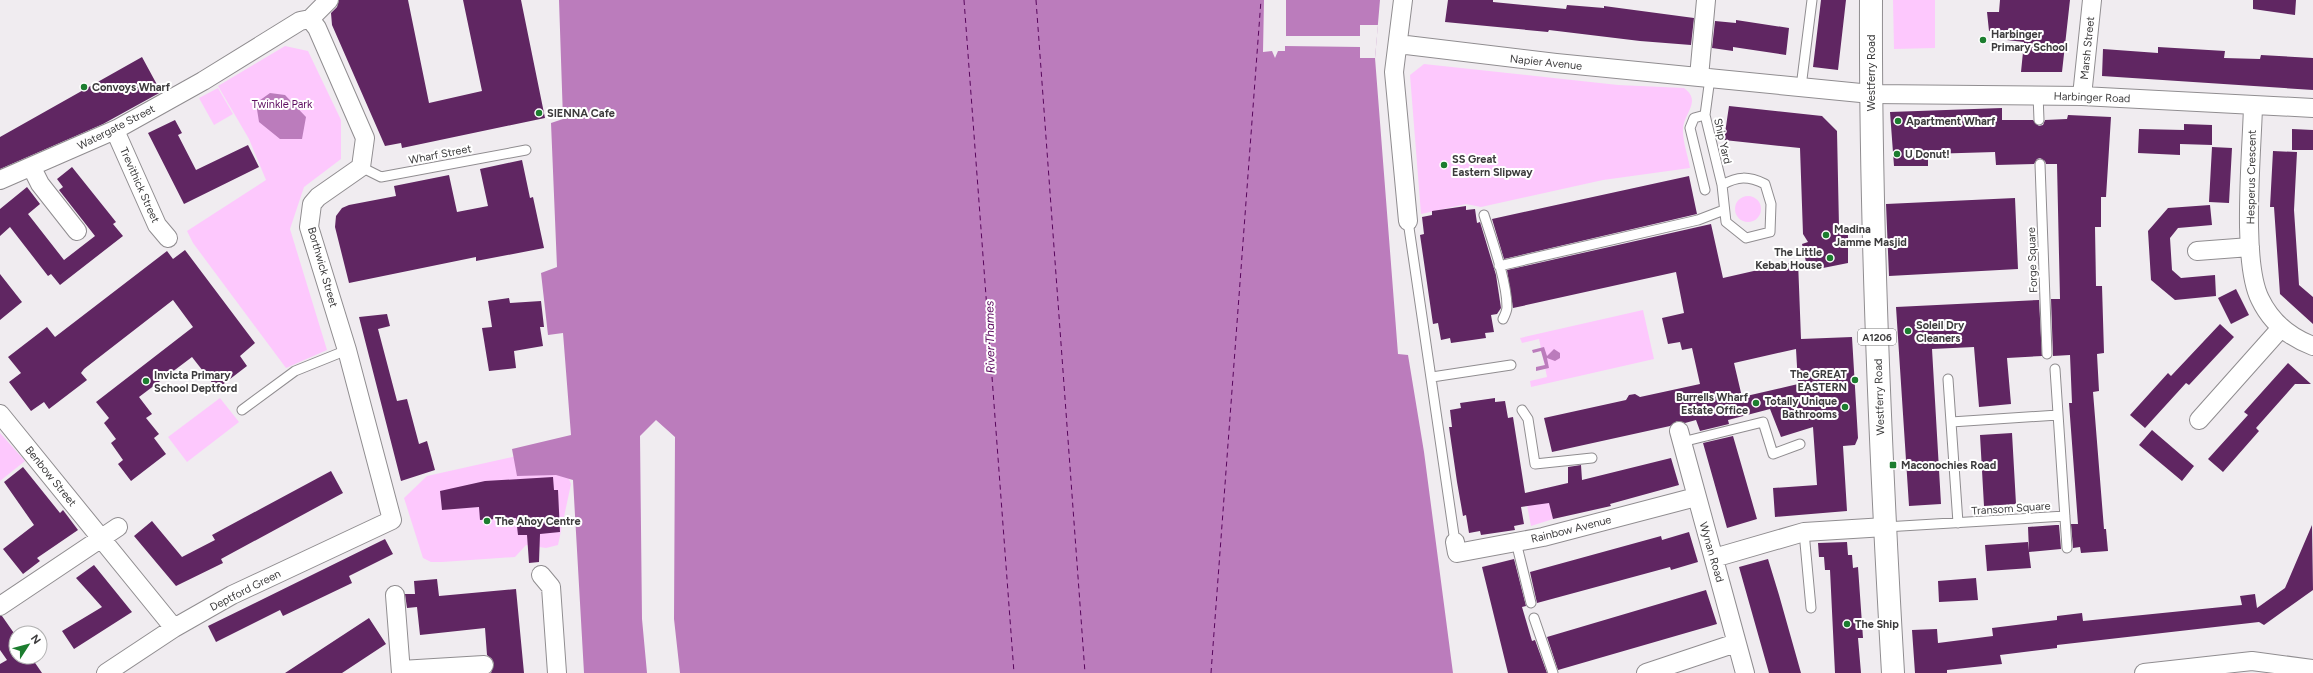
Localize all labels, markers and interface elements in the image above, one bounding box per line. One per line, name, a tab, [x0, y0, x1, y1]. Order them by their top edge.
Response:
street label: Marsh Street	[2078, 16, 2097, 80]
place label: Harbinger Primary School	[1991, 28, 2068, 54]
street label: Westferry Road	[1865, 35, 1878, 111]
marker: Harbinger Primary School	[1978, 35, 1988, 45]
street label: Napier Avenue	[1509, 52, 1583, 73]
place label: Convoys Wharf	[92, 81, 171, 94]
marker: Convoys Wharf	[79, 82, 89, 92]
street label: Harbinger Road	[2053, 90, 2131, 105]
park label: Twinkle Park	[252, 98, 313, 111]
street label: Watergate Street	[75, 102, 157, 153]
place label: SIENNA Cafe	[547, 107, 615, 120]
marker: SIENNA Cafe	[534, 108, 544, 118]
place label: Apartment Wharf	[1906, 115, 1996, 128]
marker: Apartment Wharf	[1893, 116, 1903, 126]
street label: Ship Yard	[1711, 117, 1734, 165]
street label: Hesperus Crescent	[2244, 130, 2259, 224]
street label: Wharf Street	[408, 142, 473, 167]
street label: Trevithick Street	[117, 146, 162, 225]
place label: U Donut!	[1905, 148, 1950, 161]
marker: U Donut!	[1892, 149, 1902, 159]
place label: SS Great Eastern Slipway	[1452, 153, 1533, 179]
marker: SS Great Eastern Slipway	[1439, 160, 1449, 170]
place label: Madina Jamme Masjid	[1834, 223, 1907, 249]
street label: Borthwick Street	[305, 225, 340, 309]
street label: Forge Square	[2025, 227, 2040, 293]
marker: Madina Jamme Masjid	[1821, 230, 1831, 240]
place label: The Little Kebab House	[1755, 246, 1822, 272]
marker: The Little Kebab House	[1825, 253, 1835, 263]
water label: River Thames	[982, 300, 998, 374]
place label: Soleil Dry Cleaners	[1916, 319, 1965, 345]
marker: Soleil Dry Cleaners	[1903, 326, 1913, 336]
road number: A1206	[1858, 329, 1896, 345]
street label: Westferry Road	[1872, 358, 1887, 436]
place label: The GREAT EASTERN	[1790, 368, 1848, 394]
place label: Invicta Primary School Deptford	[154, 369, 237, 395]
marker: The GREAT EASTERN	[1850, 375, 1860, 385]
marker: Invicta Primary School Deptford	[141, 376, 151, 386]
place label: Burrells Wharf Estate Office	[1676, 391, 1749, 417]
place label: Totally Unique Bathrooms	[1765, 395, 1837, 421]
marker: Burrells Wharf Estate Office	[1751, 398, 1761, 408]
marker: Totally Unique Bathrooms	[1840, 402, 1850, 412]
street label: Benbow Street	[22, 444, 79, 509]
place label: Maconochies Road	[1901, 459, 1996, 472]
marker: Maconochies Road	[1888, 460, 1898, 470]
street label: Transom Square	[1971, 499, 2051, 518]
street label: Rainbow Avenue	[1530, 513, 1613, 546]
place label: The Ahoy Centre	[495, 515, 581, 528]
marker: The Ahoy Centre	[482, 516, 492, 526]
street label: Wynan Road	[1697, 520, 1726, 584]
street label: Deptford Green	[208, 567, 283, 614]
place label: The Ship	[1855, 618, 1899, 631]
marker: The Ship	[1842, 619, 1852, 629]
north arrow	[8, 625, 48, 665]
text: N	[28, 632, 43, 647]

